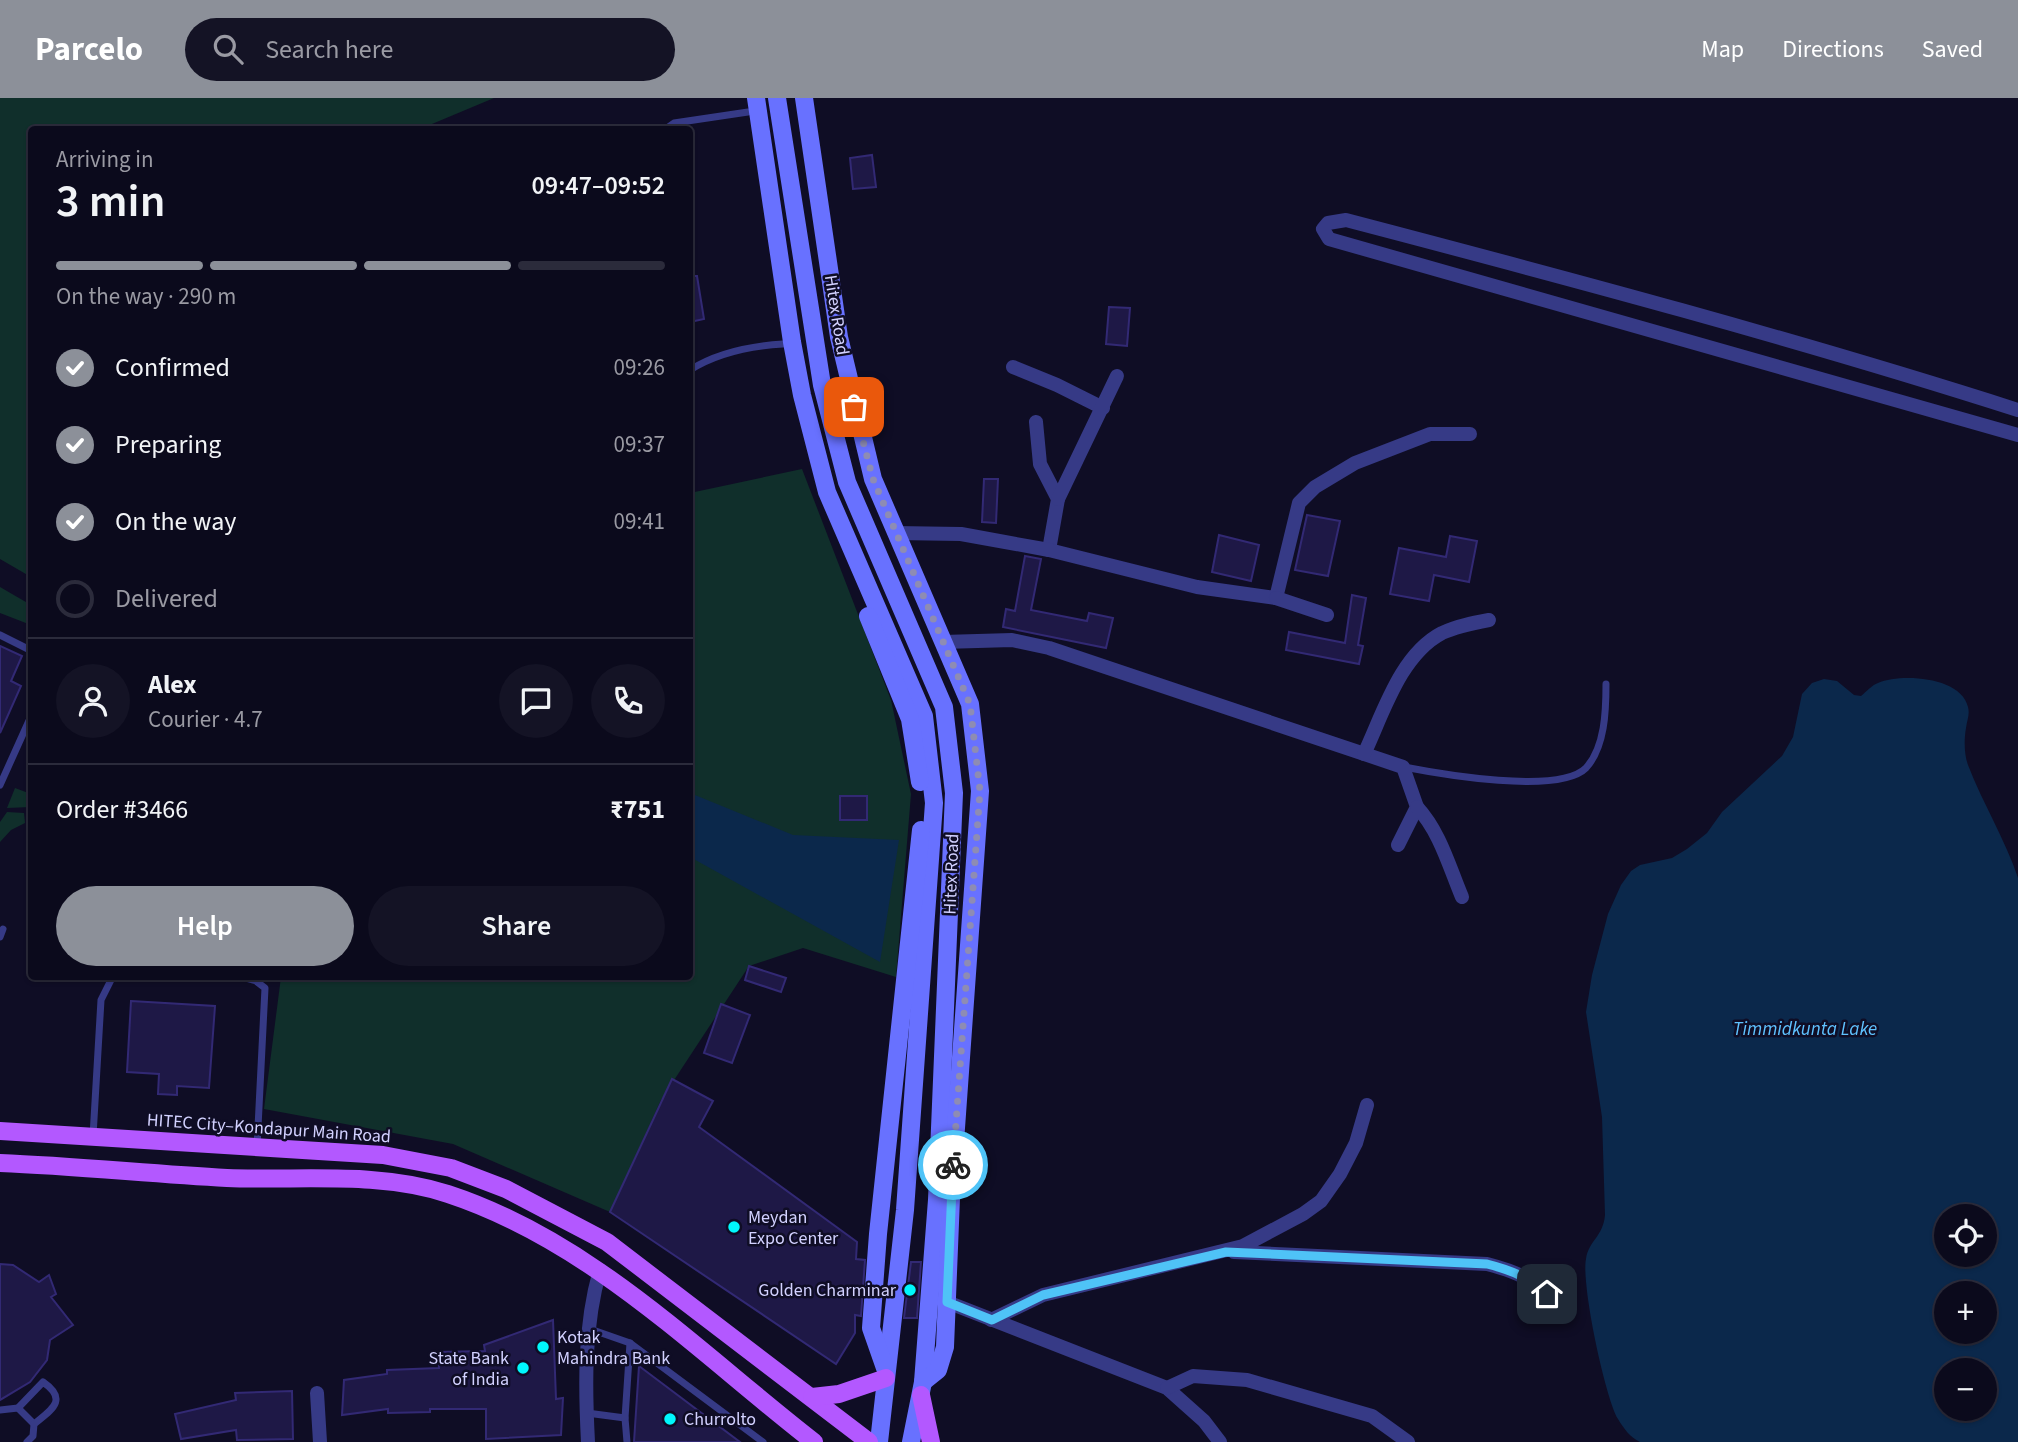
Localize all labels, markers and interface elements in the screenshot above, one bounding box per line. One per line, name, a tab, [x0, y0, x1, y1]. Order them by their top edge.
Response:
search box	[185, 18, 675, 81]
text: Parcelo	[35, 26, 143, 73]
icon: search	[209, 30, 247, 68]
text: Search here	[265, 31, 393, 68]
text: Map	[1701, 32, 1744, 67]
text: Directions	[1782, 32, 1884, 67]
text: Saved	[1922, 32, 1983, 67]
text: Arriving in	[56, 143, 154, 176]
text: 09:47–09:52	[532, 167, 665, 204]
text: 3 min	[56, 169, 165, 234]
street label: Hitex Road	[818, 273, 855, 357]
text: On the way · 290 m	[56, 280, 236, 313]
icon: check	[56, 349, 94, 387]
text: Confirmed	[115, 349, 230, 386]
text: 09:26	[614, 351, 665, 384]
pin	[824, 377, 884, 437]
icon: bag	[835, 388, 873, 426]
icon: check	[56, 426, 94, 464]
text: Preparing	[115, 426, 221, 463]
text: 09:37	[614, 428, 665, 461]
icon: check	[56, 503, 94, 541]
text: On the way	[115, 503, 236, 540]
text: 09:41	[614, 505, 665, 538]
text: Delivered	[115, 580, 218, 617]
button: person	[56, 664, 130, 738]
button: chat	[499, 664, 573, 738]
button: phone	[591, 664, 665, 738]
text: Alex	[148, 666, 197, 703]
text: Courier · 4.7	[148, 703, 263, 736]
text: Order #3466	[56, 791, 188, 828]
text: ₹751	[610, 791, 665, 828]
street label: Hitex Road	[938, 833, 965, 915]
button: Help	[56, 886, 354, 966]
button: Share	[368, 886, 665, 966]
water label: Timmidkunta Lake	[1733, 1016, 1877, 1043]
street label: HITEC City–Kondapur Main Road	[146, 1107, 392, 1149]
courier	[918, 1130, 988, 1200]
icon: bike	[934, 1146, 972, 1184]
map controls	[1934, 1204, 1997, 1421]
button: locate	[1934, 1204, 1997, 1267]
place label: Meydan Expo Center	[748, 1205, 839, 1251]
marker: Meydan Expo Center	[726, 1219, 742, 1235]
pin	[1517, 1264, 1577, 1324]
icon: home	[1528, 1275, 1566, 1313]
place label: Golden Charminar	[758, 1278, 897, 1303]
button: +	[1934, 1281, 1997, 1344]
marker: Golden Charminar	[902, 1282, 918, 1298]
place label: Kotak Mahindra Bank	[557, 1325, 670, 1371]
marker: Kotak Mahindra Bank	[535, 1339, 551, 1355]
place label: State Bank of India	[429, 1346, 509, 1392]
button: −	[1934, 1358, 1997, 1421]
marker: State Bank of India	[515, 1360, 531, 1376]
place label: Churrolto	[684, 1407, 756, 1432]
marker: Churrolto	[662, 1411, 678, 1427]

